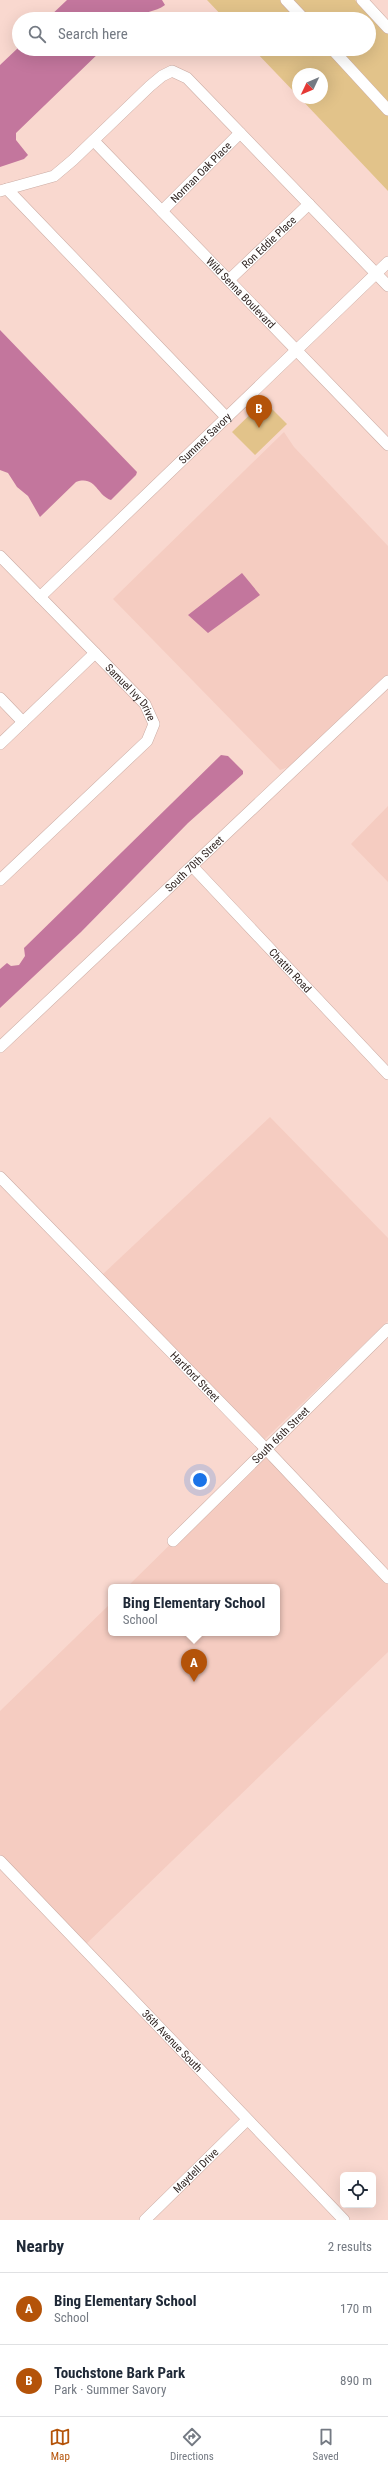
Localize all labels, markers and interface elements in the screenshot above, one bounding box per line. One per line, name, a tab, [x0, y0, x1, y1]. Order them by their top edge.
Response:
search box	[12, 12, 376, 56]
icon: search	[26, 23, 48, 45]
text: Search here	[58, 25, 128, 43]
north arrow	[292, 68, 328, 104]
street label: Norman Oak Place	[168, 139, 234, 206]
street label: Ron Eddie Place	[239, 214, 299, 271]
street label: Wild Senna Boulevard	[203, 255, 278, 331]
pin: B	[246, 395, 272, 428]
street label: Summer Savory	[176, 410, 235, 467]
street label: Samuel Ivy Drive	[102, 661, 158, 723]
street label: South 70th Street	[163, 834, 226, 895]
street label: Chattin Road	[266, 946, 314, 996]
street label: Hartford Street	[167, 1349, 222, 1405]
street label: South 66th Street	[249, 1404, 312, 1466]
your location	[190, 1470, 210, 1490]
popup	[108, 1584, 280, 1636]
text: Bing Elementary School	[123, 1594, 265, 1612]
text: School	[123, 1612, 158, 1627]
pin: A	[181, 1649, 207, 1682]
street label: 36th Avenue South	[139, 2007, 205, 2075]
street label: Maydell Drive	[171, 2146, 221, 2196]
map controls	[340, 2172, 376, 2208]
button: locate	[340, 2172, 376, 2208]
text: Nearby	[16, 2236, 64, 2256]
text: 2 results	[328, 2239, 372, 2254]
text: Bing Elementary School	[54, 2292, 197, 2310]
text: A	[25, 2301, 33, 2316]
text: 170 m	[340, 2301, 372, 2316]
text: School	[54, 2310, 89, 2325]
text: Touchstone Bark Park	[54, 2364, 185, 2382]
text: B	[25, 2373, 33, 2388]
text: 890 m	[340, 2373, 372, 2388]
text: Park · Summer Savory	[54, 2382, 166, 2397]
tab: Map	[49, 2426, 71, 2463]
tab: Directions	[170, 2426, 214, 2463]
tab: Saved	[313, 2426, 339, 2463]

